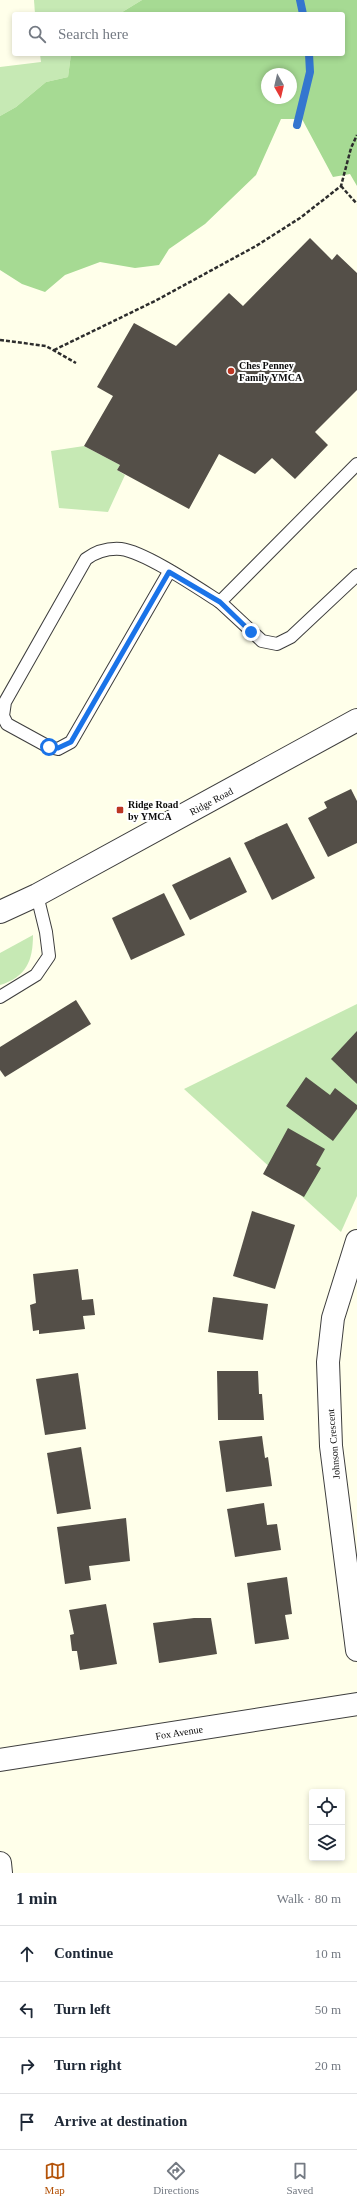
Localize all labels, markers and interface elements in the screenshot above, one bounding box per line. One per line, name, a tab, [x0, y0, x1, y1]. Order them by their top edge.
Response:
search box	[12, 12, 345, 56]
icon: search	[26, 23, 48, 45]
text: Search here	[58, 26, 128, 42]
north arrow	[261, 68, 297, 104]
place label: Ches Penney Family YMCA	[239, 360, 303, 383]
marker: Ches Penney Family YMCA	[226, 366, 236, 376]
route end	[242, 623, 260, 641]
route start	[40, 738, 58, 756]
street label: Ridge Road	[188, 785, 235, 817]
place label: Ridge Road by YMCA	[128, 799, 179, 822]
marker: Ridge Road by YMCA	[115, 805, 125, 815]
street label: Johnson Crescent	[325, 1408, 342, 1479]
street label: Fox Avenue	[155, 1723, 204, 1742]
map controls	[309, 1789, 345, 1861]
button: locate	[309, 1789, 345, 1825]
button: layers	[309, 1825, 345, 1861]
text: 1 min	[16, 1889, 57, 1908]
text: Walk · 80 m	[277, 1891, 341, 1906]
icon: ahead	[16, 1943, 38, 1965]
text: Continue	[54, 1945, 113, 1961]
text: 10 m	[315, 1946, 341, 1961]
icon: left	[16, 1999, 38, 2021]
text: Turn left	[54, 2001, 111, 2017]
text: 50 m	[315, 2002, 341, 2017]
icon: right	[16, 2055, 38, 2077]
text: Turn right	[54, 2057, 121, 2073]
text: 20 m	[315, 2058, 341, 2073]
icon: arrive	[16, 2111, 38, 2133]
text: Arrive at destination	[54, 2113, 187, 2129]
tab: Map	[44, 2160, 66, 2196]
tab: Directions	[153, 2160, 199, 2196]
tab: Saved	[286, 2160, 313, 2196]

